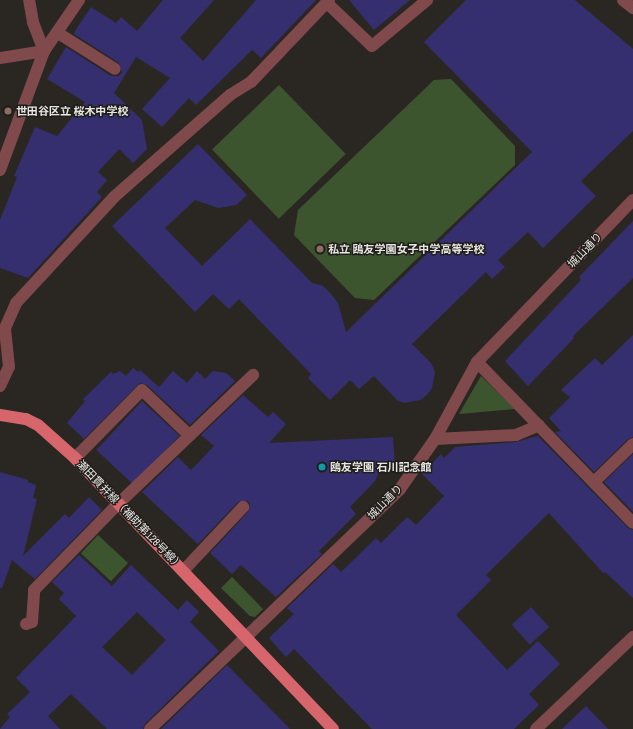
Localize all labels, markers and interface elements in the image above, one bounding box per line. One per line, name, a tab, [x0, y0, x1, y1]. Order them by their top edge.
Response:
place label: 世田谷区立 桜木中学校	[16, 104, 129, 118]
marker: 世田谷区立 桜木中学校	[3, 106, 13, 116]
street label: 城山通り	[565, 230, 605, 270]
place label: 私立 鴎友学園女子中学高等学校	[328, 242, 485, 256]
marker: 私立 鴎友学園女子中学高等学校	[315, 244, 325, 254]
street label: 瀬田貫井線（補助第128号線）	[74, 458, 186, 572]
place label: 鴎友学園 石川記念館	[330, 460, 432, 474]
marker: 鴎友学園 石川記念館	[317, 462, 327, 472]
street label: 城山通り	[365, 482, 405, 522]

